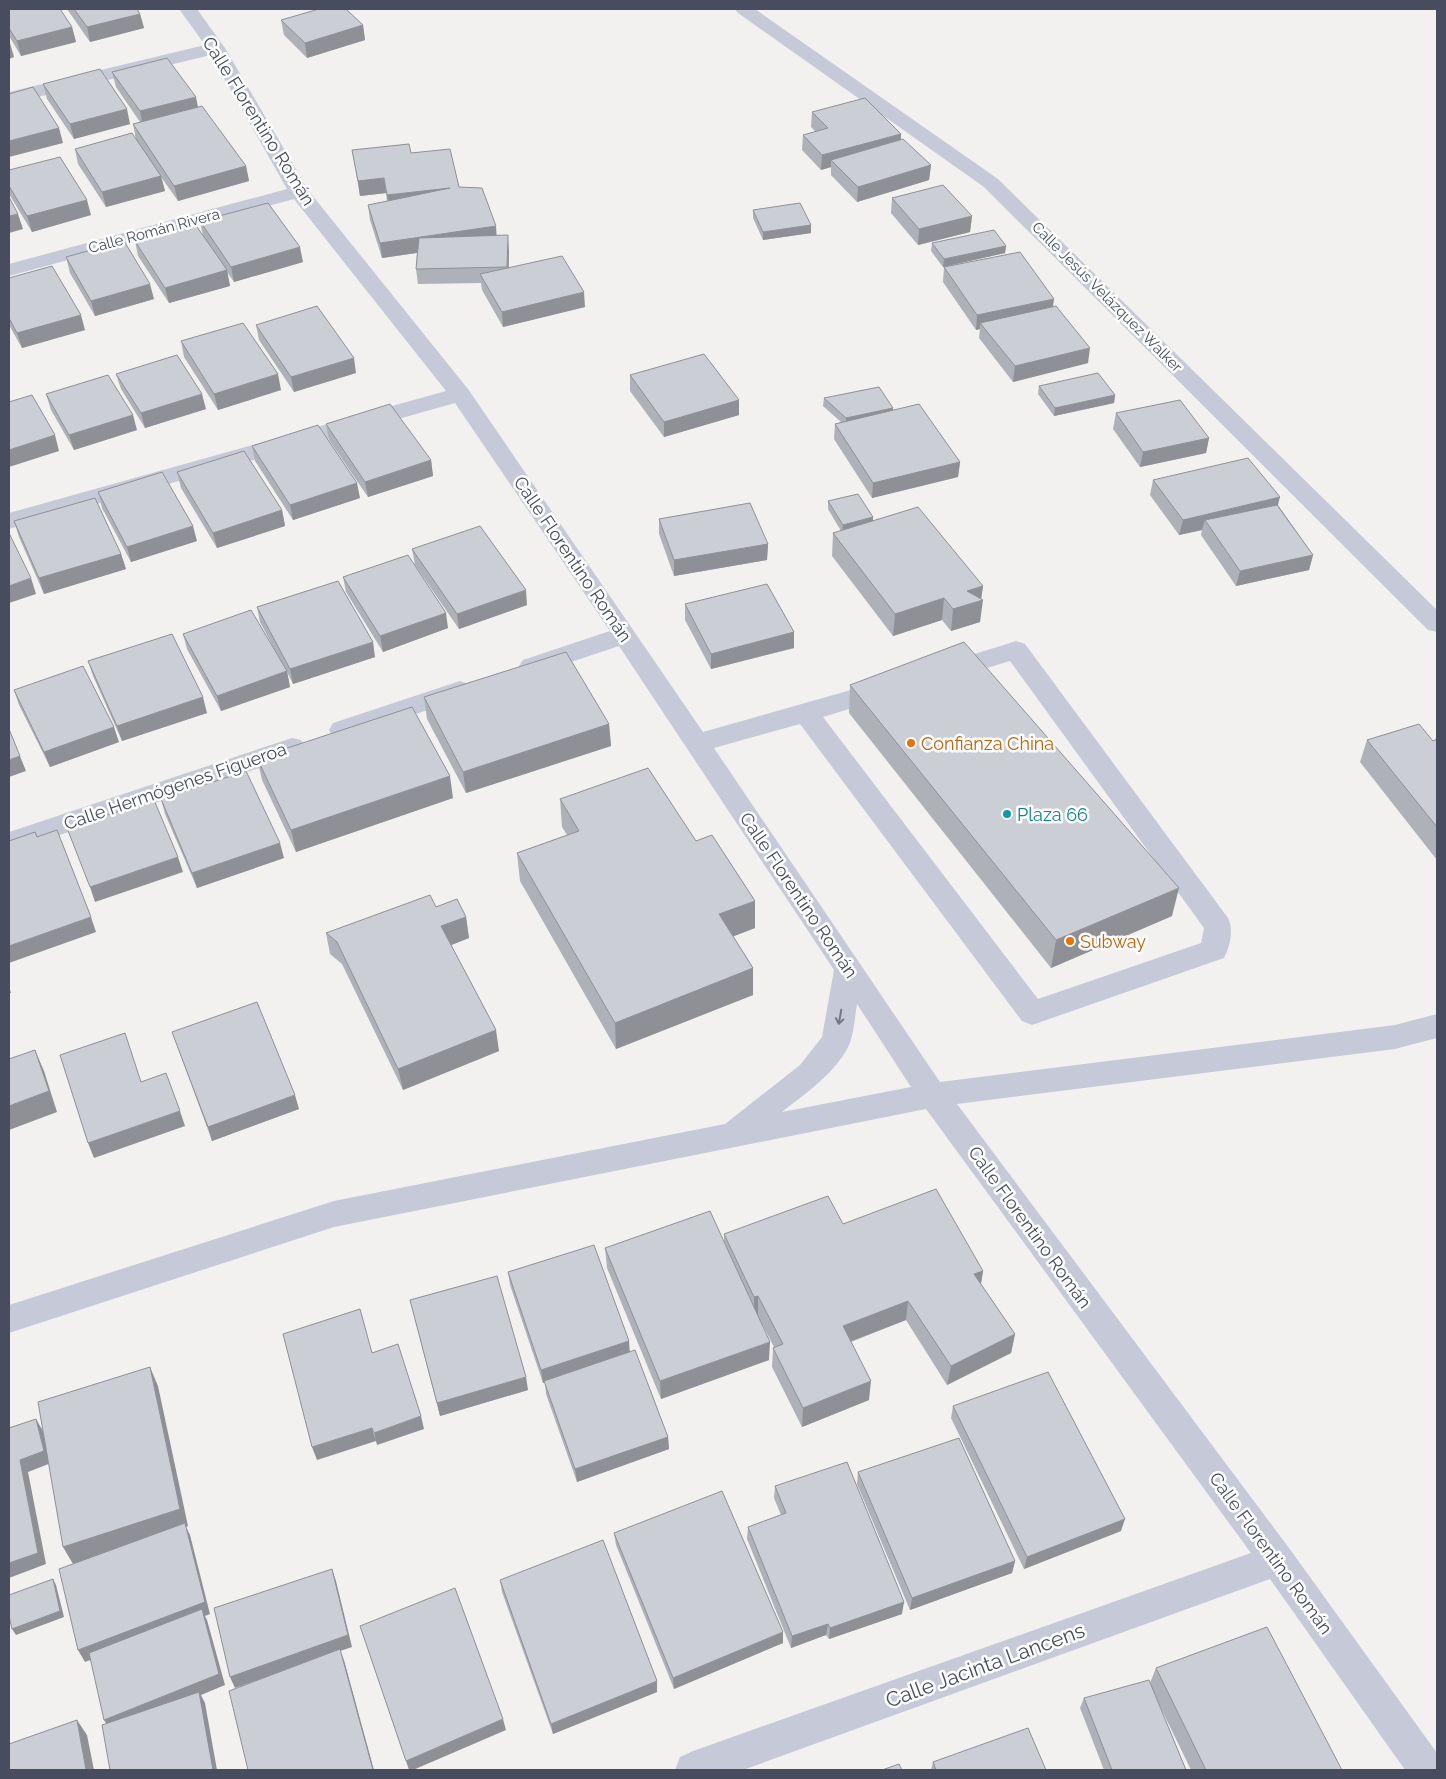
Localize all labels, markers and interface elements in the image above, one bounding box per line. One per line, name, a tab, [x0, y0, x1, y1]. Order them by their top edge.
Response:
street label: Calle Florentino Román	[198, 33, 320, 209]
street label: Calle Román Rivera	[86, 205, 222, 257]
street label: Calle Jesús Velázquez Walker	[1028, 218, 1186, 376]
street label: Calle Florentino Román	[510, 472, 636, 646]
place label: Confianza China	[921, 733, 1054, 754]
marker: Confianza China	[905, 737, 917, 749]
street label: Calle Hermógenes Figueroa	[61, 738, 289, 834]
place label: Plaza 66	[1017, 804, 1088, 825]
street label: Calle Florentino Román	[736, 808, 862, 982]
marker: Plaza 66	[1001, 808, 1013, 820]
place label: Subway	[1080, 931, 1146, 952]
marker: Subway	[1064, 935, 1076, 947]
one-way arrow	[835, 1009, 845, 1025]
street label: Calle Florentino Román	[964, 1142, 1096, 1312]
street label: Calle Florentino Román	[1205, 1468, 1337, 1638]
street label: Calle Jacinta Lancens	[882, 1617, 1088, 1713]

